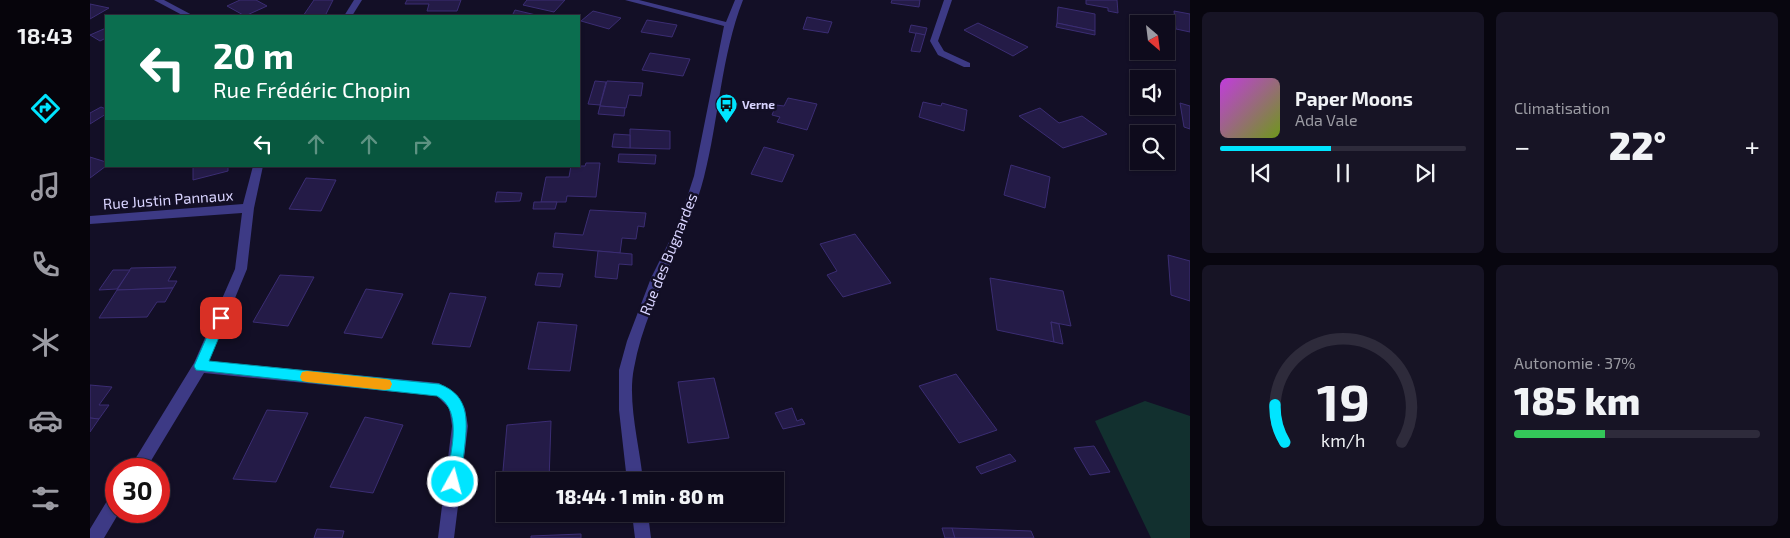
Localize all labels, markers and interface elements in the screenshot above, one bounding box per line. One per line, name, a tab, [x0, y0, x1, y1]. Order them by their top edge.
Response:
north arrow	[1130, 15, 1175, 60]
map controls	[1130, 15, 1175, 170]
text: 18:43	[17, 22, 73, 48]
text: 20 m	[213, 34, 294, 76]
icon: left	[130, 35, 195, 100]
button: sound	[1130, 70, 1175, 115]
text: Rue Frédéric Chopin	[213, 76, 411, 102]
text: Paper Moons	[1295, 87, 1413, 110]
icon: directions	[28, 91, 63, 126]
bus stop icon: Verne	[714, 92, 738, 123]
place label: Verne	[742, 97, 775, 111]
text: Climatisation	[1514, 98, 1610, 117]
text: Ada Vale	[1295, 110, 1358, 129]
text: 22°	[1609, 122, 1666, 168]
button: search	[1130, 125, 1175, 170]
text: −	[1514, 129, 1530, 163]
text: +	[1745, 129, 1760, 163]
icon: left	[249, 130, 277, 158]
icon: ahead	[302, 130, 330, 158]
icon: ahead	[355, 130, 383, 158]
icon: right	[408, 130, 436, 158]
icon: previous	[1247, 159, 1275, 187]
icon: pause	[1329, 159, 1357, 187]
icon: next	[1411, 159, 1439, 187]
icon: music	[28, 169, 63, 204]
street label: Rue Justin Pannaux	[102, 185, 234, 213]
street label: Rue des Bugnardes	[635, 190, 701, 318]
icon: phone	[28, 247, 63, 282]
pin	[200, 297, 242, 339]
icon: arrive	[207, 304, 235, 332]
icon: climate	[28, 325, 63, 360]
text: Autonomie · 37%	[1514, 353, 1636, 372]
text: 19	[1316, 369, 1370, 431]
text: 185 km	[1514, 377, 1640, 423]
icon: car	[28, 403, 63, 438]
text: km/h	[1321, 429, 1365, 451]
position arrow	[426, 455, 478, 507]
speed limit sign: 30	[105, 458, 170, 523]
icon: filters	[28, 481, 63, 516]
text: 18:44 · 1 min · 80 m	[556, 485, 724, 508]

